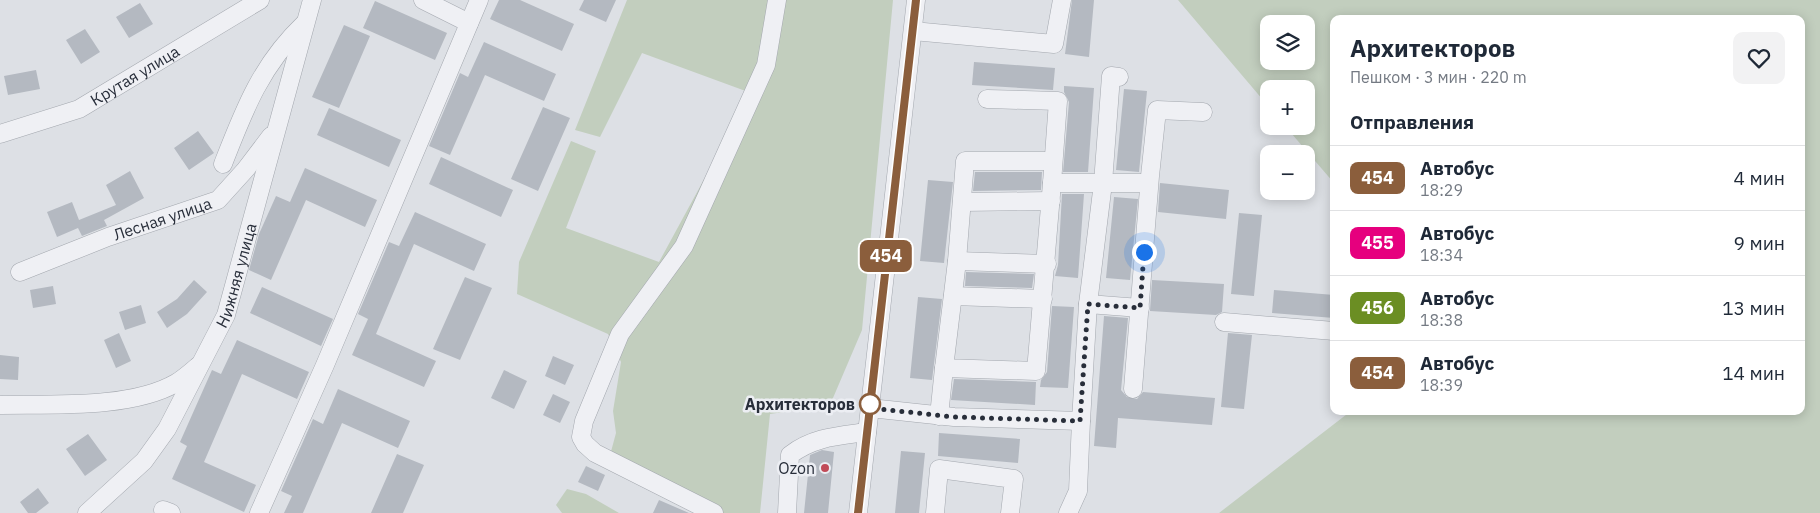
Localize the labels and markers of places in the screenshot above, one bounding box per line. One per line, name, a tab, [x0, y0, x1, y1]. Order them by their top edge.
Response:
marker: Архитекторов	[859, 393, 881, 415]
place label: Архитекторов	[745, 394, 855, 414]
place label: Ozon	[778, 458, 815, 478]
marker: Ozon	[819, 462, 831, 474]

